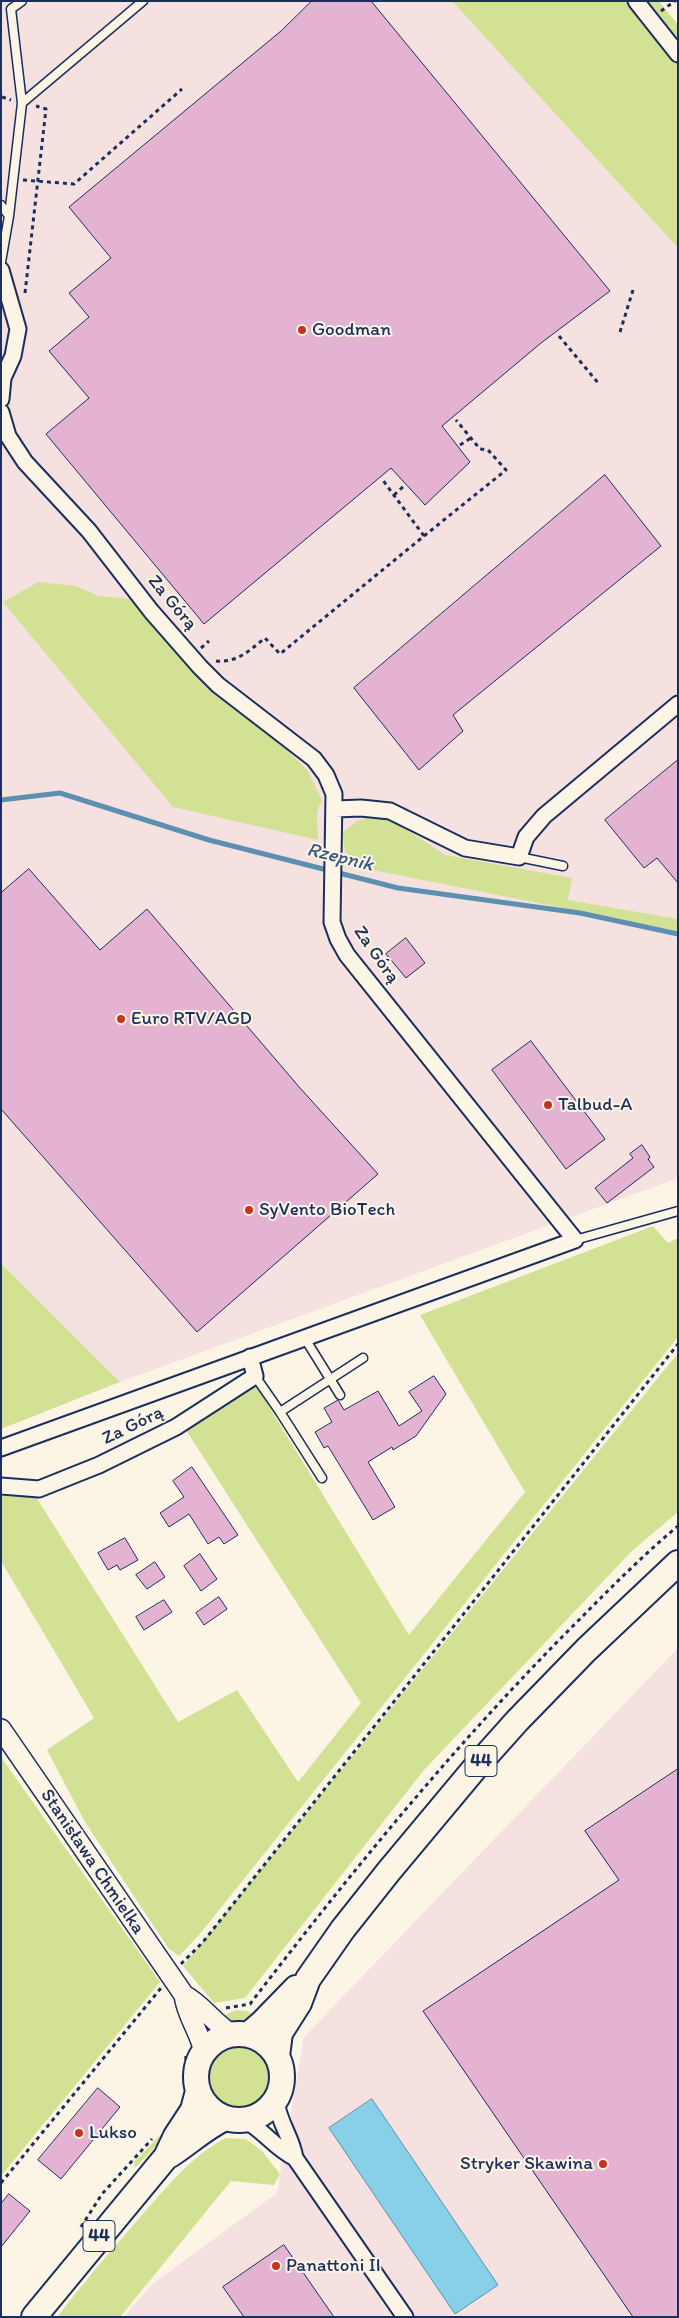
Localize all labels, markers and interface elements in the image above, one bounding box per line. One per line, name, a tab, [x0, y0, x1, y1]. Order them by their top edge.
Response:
place label: Goodman	[312, 319, 391, 341]
marker: Goodman	[296, 324, 308, 336]
street label: Za Górą	[142, 571, 202, 635]
water label: Rzepnik	[304, 838, 376, 878]
street label: Za Górą	[348, 922, 404, 988]
place label: Euro RTV/AGD	[131, 1008, 252, 1030]
marker: Euro RTV/AGD	[115, 1013, 127, 1025]
place label: Talbud-A	[558, 1094, 632, 1116]
marker: Talbud-A	[542, 1099, 554, 1111]
place label: SyVento BioTech	[259, 1199, 395, 1221]
marker: SyVento BioTech	[243, 1204, 255, 1216]
street label: Za Górą	[99, 1401, 167, 1451]
road number: 44	[465, 1745, 497, 1776]
street label: Stanisława Chmielka	[35, 1785, 149, 1939]
place label: Lukso	[89, 2122, 137, 2144]
marker: Lukso	[73, 2127, 85, 2139]
place label: Stryker Skawina	[460, 2153, 593, 2175]
marker: Stryker Skawina	[597, 2158, 609, 2170]
road number: 44	[83, 2220, 115, 2252]
place label: Panattoni II	[286, 2255, 381, 2277]
marker: Panattoni II	[270, 2260, 282, 2272]

